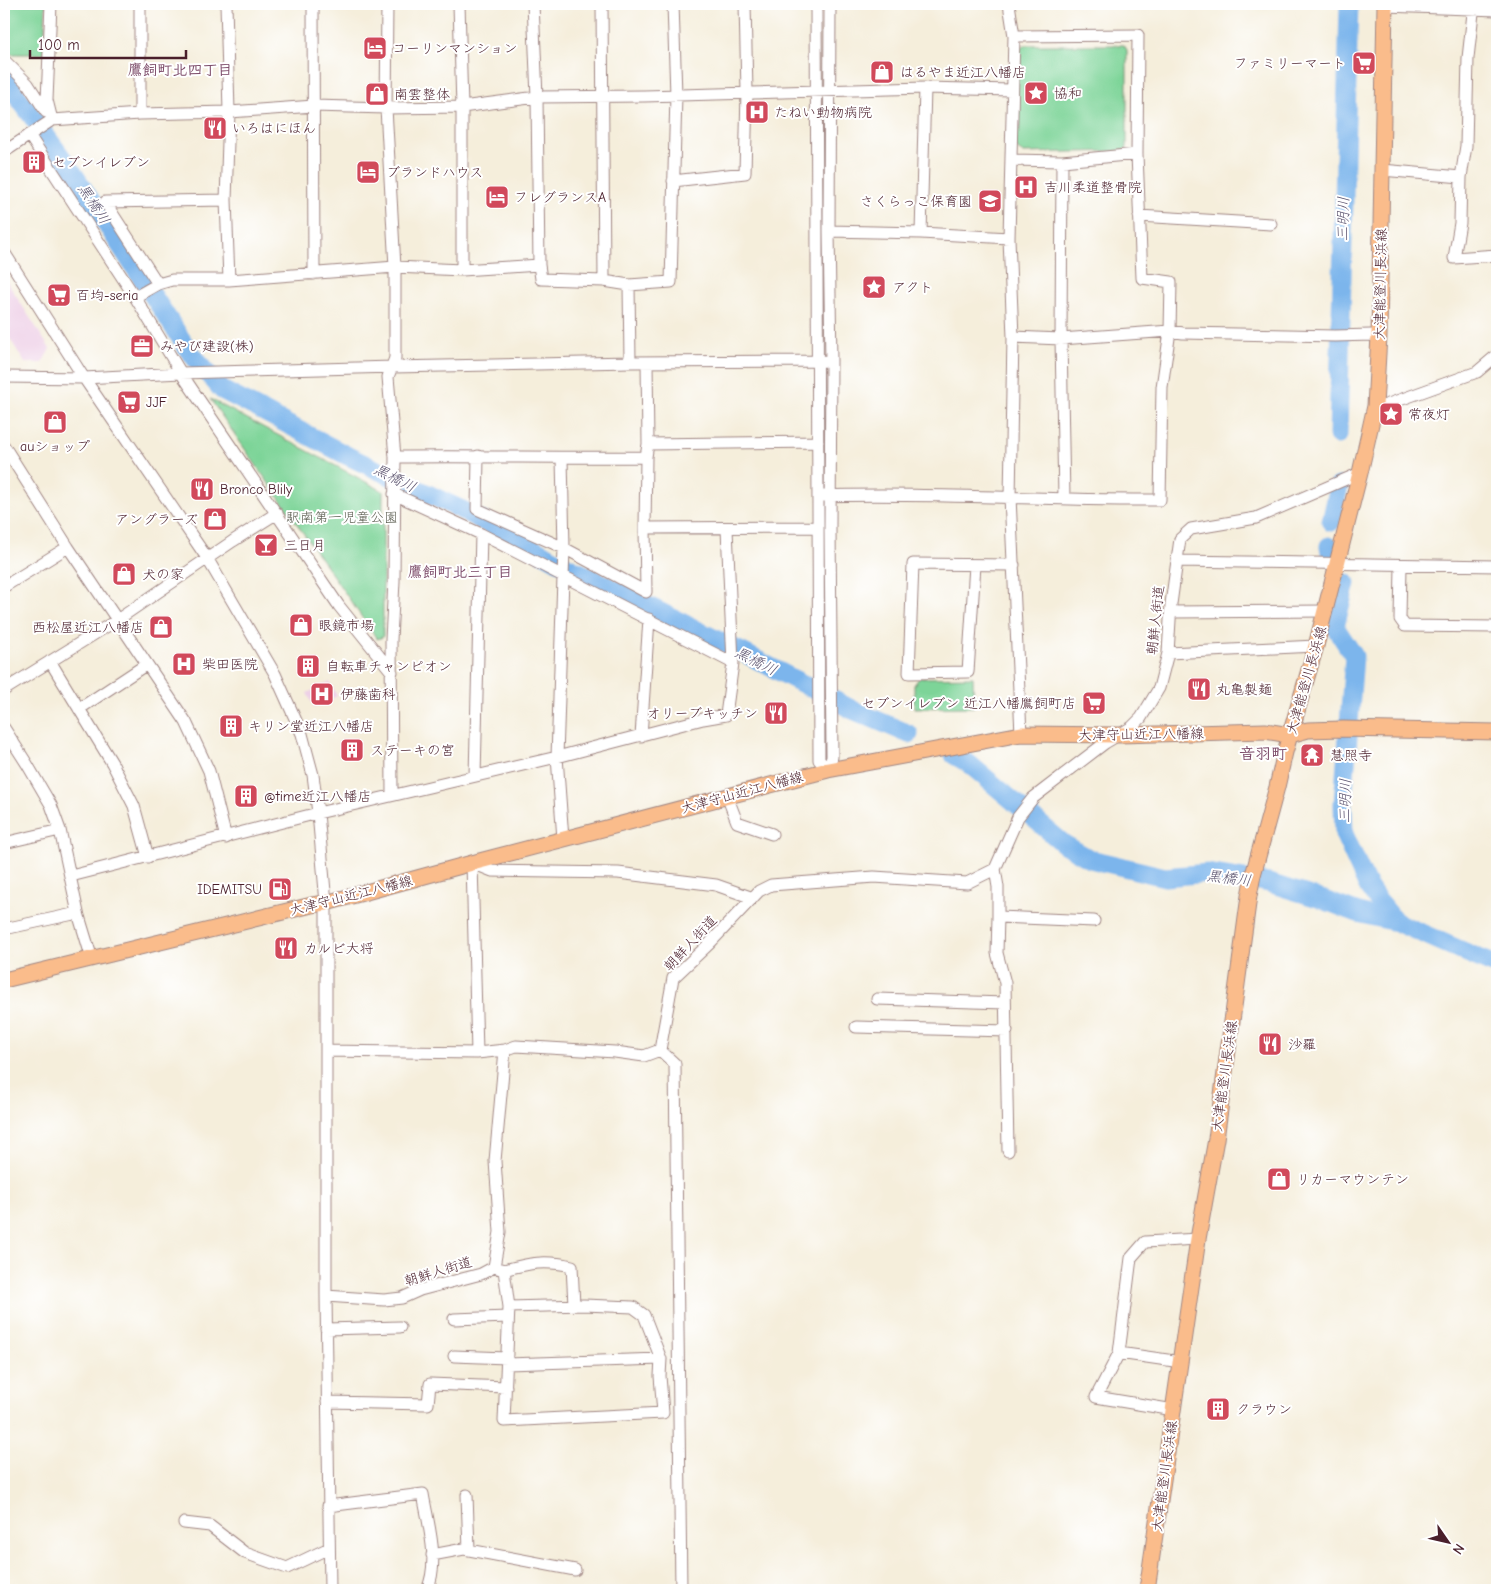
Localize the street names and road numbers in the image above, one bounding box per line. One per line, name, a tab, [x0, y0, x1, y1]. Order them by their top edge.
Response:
street label: 大津能登川長浜線	[1371, 228, 1390, 340]
street label: 朝鮮人街道	[1143, 584, 1168, 656]
street label: 大津能登川長浜線	[1283, 624, 1330, 736]
street label: 大津守山近江八幡線	[1078, 725, 1204, 744]
street label: 大津守山近江八幡線	[679, 768, 805, 817]
street label: 大津守山近江八幡線	[288, 872, 414, 919]
street label: 朝鮮人街道	[660, 912, 720, 975]
street label: 大津能登川長浜線	[1208, 1019, 1241, 1133]
street label: 朝鮮人街道	[402, 1253, 474, 1290]
street label: 大津能登川長浜線	[1148, 1419, 1181, 1533]

